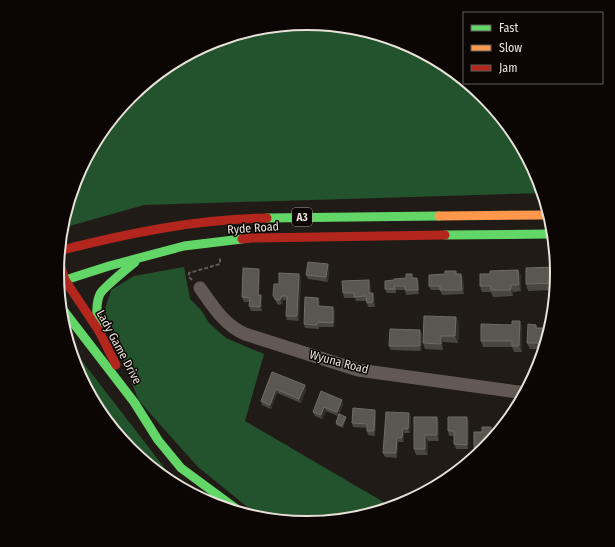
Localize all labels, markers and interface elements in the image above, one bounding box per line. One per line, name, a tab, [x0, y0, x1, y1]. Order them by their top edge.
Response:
legend	[463, 12, 603, 84]
text: Fast	[499, 21, 518, 35]
text: Slow	[499, 41, 522, 55]
text: Jam	[499, 61, 517, 75]
road number: A3	[292, 208, 312, 226]
street label: Ryde Road	[227, 219, 279, 237]
street label: Lady Game Drive	[94, 308, 144, 386]
street label: Wyuna Road	[308, 347, 370, 377]

